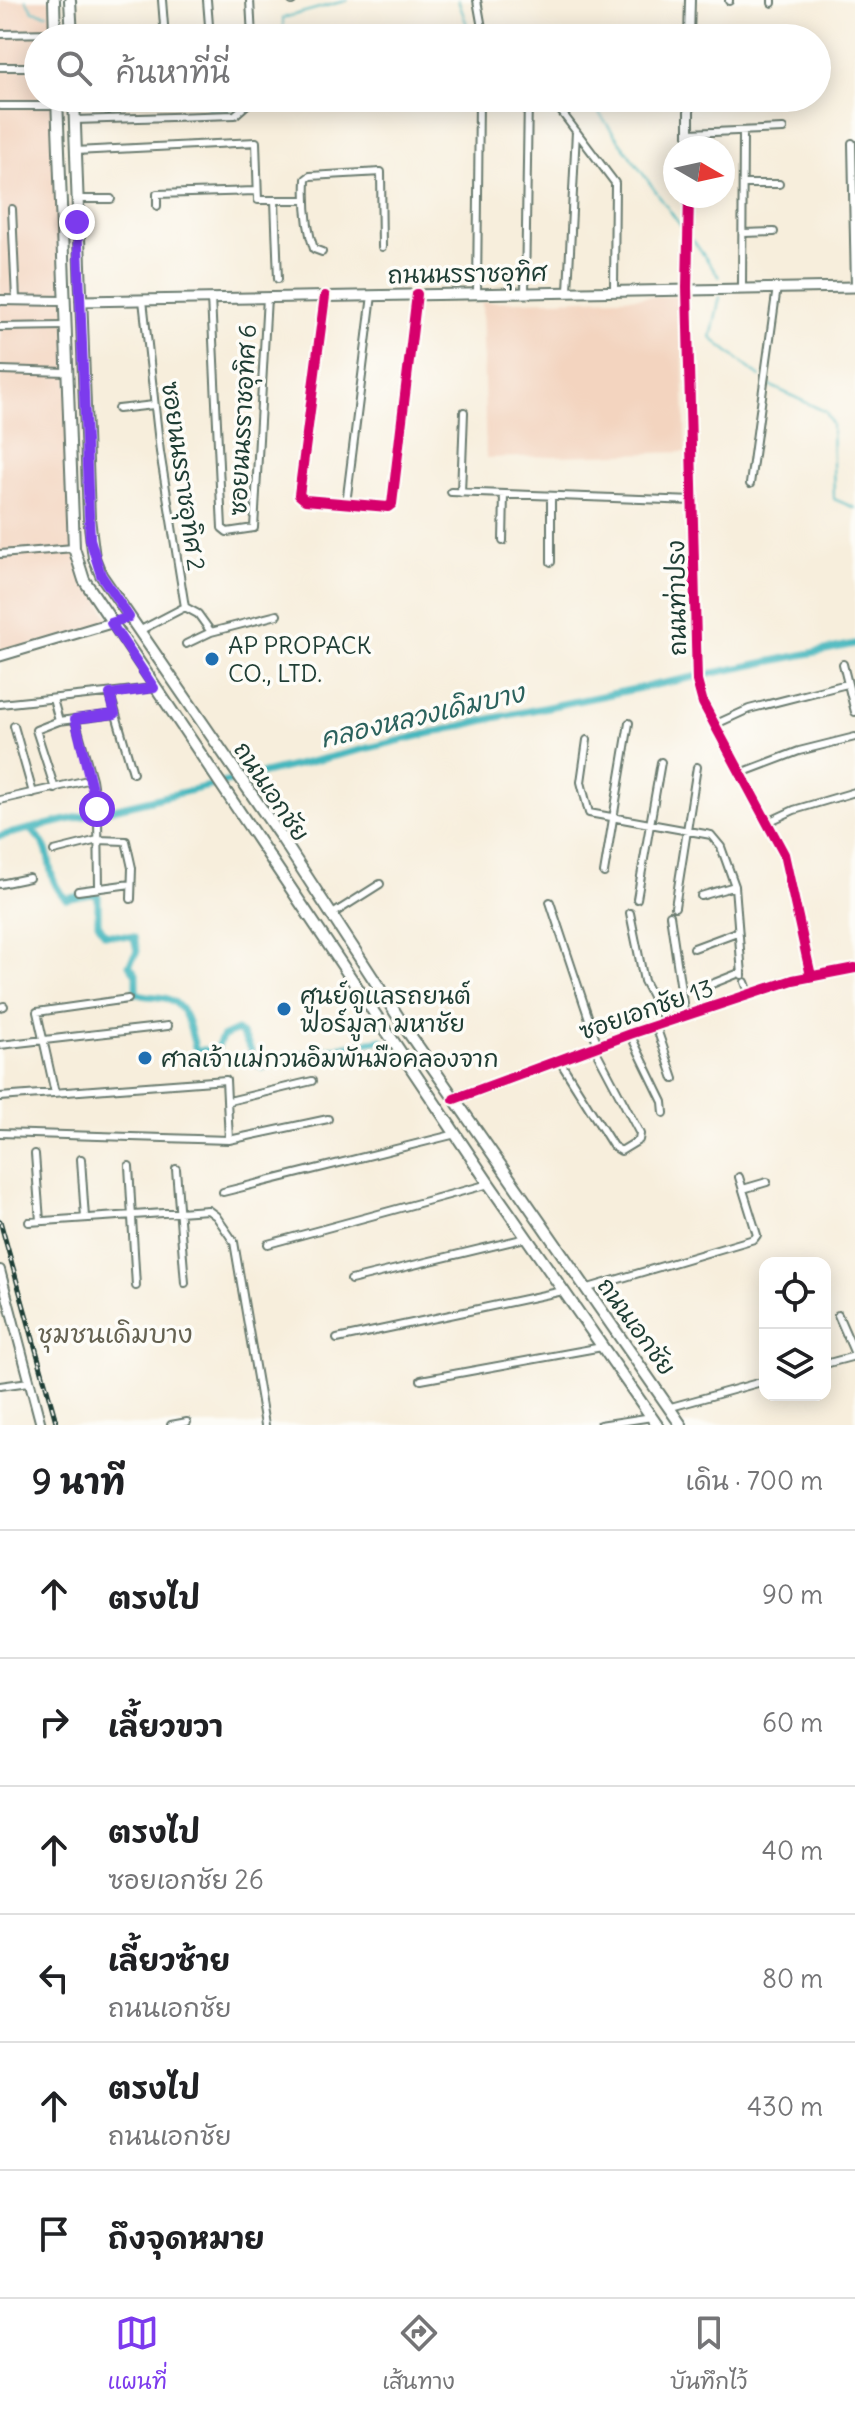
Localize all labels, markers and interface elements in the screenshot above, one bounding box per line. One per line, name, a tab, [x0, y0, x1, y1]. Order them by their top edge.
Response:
search box	[24, 24, 831, 112]
icon: search	[52, 46, 96, 90]
text: ค้นหาที่นี่	[116, 53, 230, 91]
north arrow	[663, 136, 735, 208]
route end	[59, 204, 95, 240]
street label: ถนนนรราชอุทิศ	[387, 257, 549, 293]
street label: ซอยนนรราชอุทิศ 6	[222, 323, 266, 517]
street label: ซอยนนรราชอุทิศ 2	[152, 379, 212, 573]
street label: ถนนท่าปรง	[660, 540, 692, 656]
place label: AP PROPACK CO., LTD.	[228, 630, 372, 688]
marker: AP PROPACK CO., LTD.	[203, 650, 221, 668]
water label: คลองหลวงเดิมบาง	[317, 675, 529, 754]
street label: ถนนเอกชัย	[228, 735, 316, 847]
route start	[79, 791, 115, 827]
street label: ซอยเอกชัย 13	[575, 972, 717, 1046]
place label: ศูนย์ดูแลรถยนต์ ฟอร์มูลา มหาชัย	[300, 980, 471, 1042]
marker: ศูนย์ดูแลรถยนต์ ฟอร์มูลา มหาชัย	[275, 1000, 293, 1018]
place label: ศาลเจ้าแม่กวนอิมพันมือคลองจาก	[161, 1043, 499, 1073]
marker: ศาลเจ้าแม่กวนอิมพันมือคลองจาก	[136, 1049, 154, 1067]
map controls	[759, 1257, 831, 1401]
button: locate	[759, 1257, 831, 1329]
street label: ถนนเอกชัย	[591, 1271, 683, 1381]
district label: ชุมชนเดิมบาง	[37, 1317, 193, 1353]
button: layers	[759, 1329, 831, 1401]
text: 9 นาที	[32, 1460, 125, 1503]
text: เดิน · 700 m	[685, 1464, 823, 1497]
icon: ahead	[32, 1572, 76, 1616]
text: 90 m	[762, 1578, 823, 1611]
text: ตรงไป	[108, 1579, 200, 1617]
icon: right	[32, 1700, 76, 1744]
text: 60 m	[762, 1706, 823, 1739]
text: เลี้ยวขวา	[108, 1707, 223, 1745]
text: ตรงไป	[108, 1813, 200, 1851]
icon: ahead	[32, 1828, 76, 1872]
text: 40 m	[762, 1834, 823, 1867]
text: ซอยเอกชัย 26	[108, 1863, 264, 1896]
text: เลี้ยวซ้าย	[108, 1941, 230, 1979]
icon: left	[32, 1956, 76, 2000]
text: 80 m	[762, 1962, 823, 1995]
text: ถนนเอกชัย	[108, 1991, 232, 2024]
text: ตรงไป	[108, 2069, 200, 2107]
icon: ahead	[32, 2084, 76, 2128]
text: 430 m	[747, 2090, 823, 2123]
text: ถนนเอกชัย	[108, 2119, 232, 2152]
icon: arrive	[32, 2212, 76, 2256]
text: ถึงจุดหมาย	[108, 2219, 265, 2257]
tab: แผนที่	[108, 2311, 167, 2397]
tab: เส้นทาง	[382, 2311, 455, 2397]
tab: บันทึกไว้	[670, 2311, 747, 2397]

